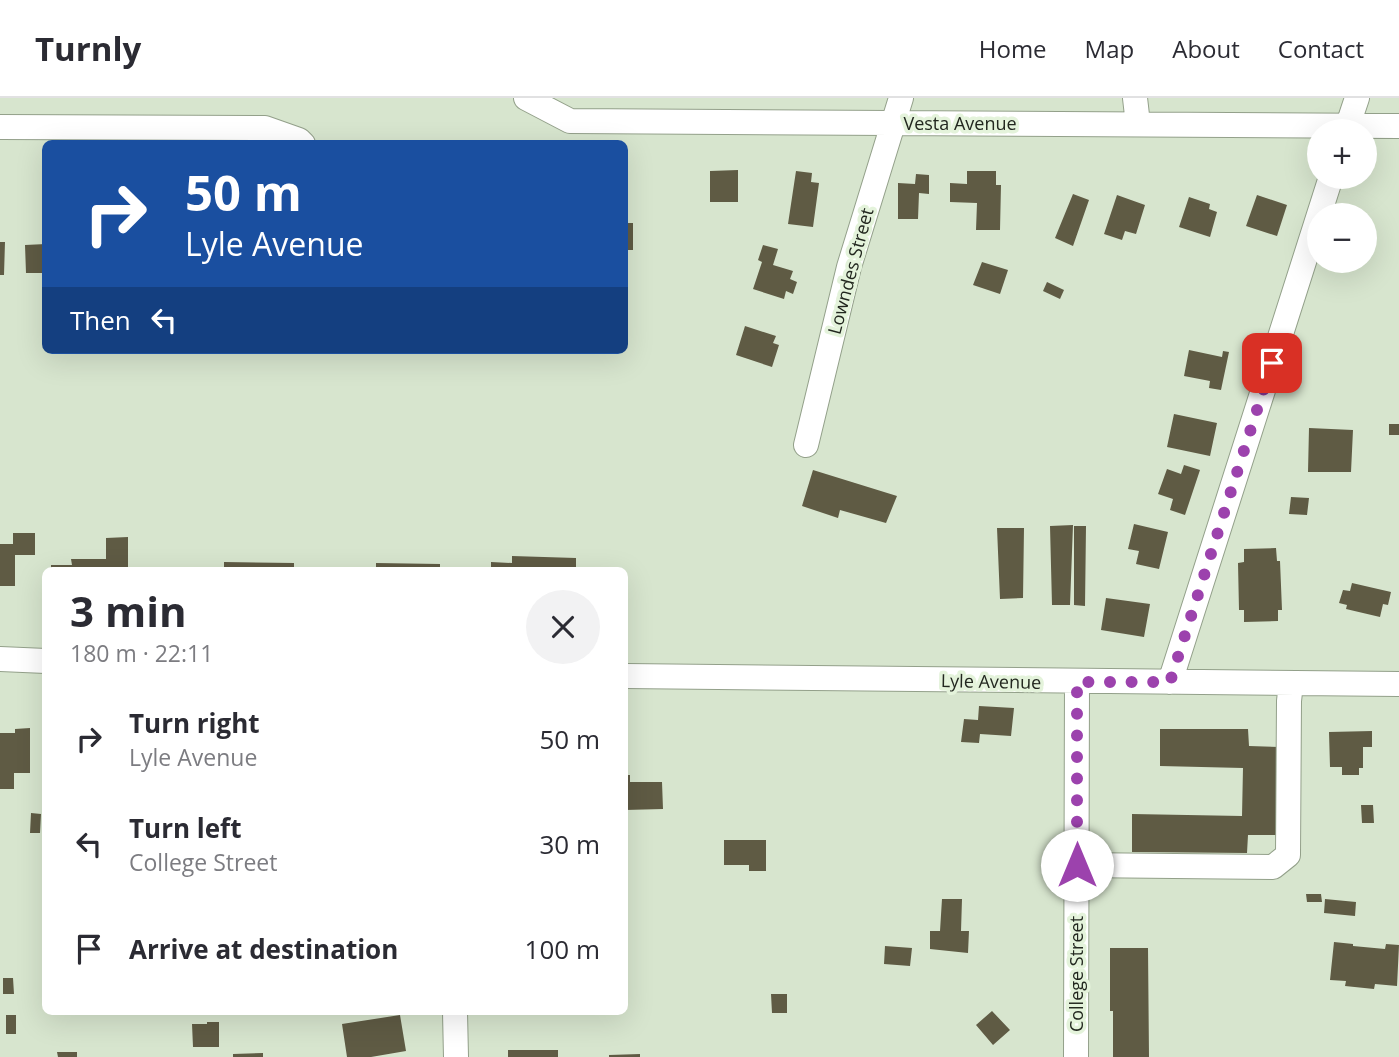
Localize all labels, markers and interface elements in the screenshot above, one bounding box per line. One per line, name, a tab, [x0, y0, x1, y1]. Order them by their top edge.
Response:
text: Turnly	[35, 26, 141, 71]
text: Home	[979, 32, 1047, 65]
text: Map	[1085, 32, 1134, 65]
text: About	[1172, 32, 1240, 65]
text: Contact	[1278, 32, 1364, 65]
street label: Vesta Avenue	[903, 111, 1017, 135]
map controls	[1307, 119, 1377, 273]
button: +	[1307, 119, 1377, 189]
text: 50 m	[185, 159, 302, 225]
icon: right	[70, 168, 161, 259]
button: −	[1307, 203, 1377, 273]
street label: Lowndes Street	[822, 205, 878, 337]
text: Lyle Avenue	[185, 222, 364, 265]
icon: left	[145, 301, 183, 339]
text: Then	[70, 302, 131, 338]
pin	[1242, 333, 1302, 393]
icon: arrive	[1253, 344, 1291, 382]
text: 3 min	[70, 582, 187, 639]
button: close	[526, 590, 600, 664]
text: 180 m · 22:11	[70, 637, 213, 669]
street label: Lyle Avenue	[941, 668, 1041, 694]
text: Turn right	[129, 705, 260, 741]
icon: right	[70, 720, 108, 758]
text: 50 m	[539, 721, 600, 757]
text: Lyle Avenue	[129, 741, 257, 773]
text: Turn left	[129, 810, 241, 846]
icon: left	[70, 825, 108, 863]
text: 30 m	[539, 826, 600, 862]
position arrow	[1040, 828, 1114, 902]
text: College Street	[129, 846, 277, 878]
street label: College Street	[1064, 916, 1088, 1032]
icon: arrive	[70, 930, 108, 968]
text: Arrive at destination	[129, 931, 398, 967]
text: 100 m	[525, 931, 600, 967]

